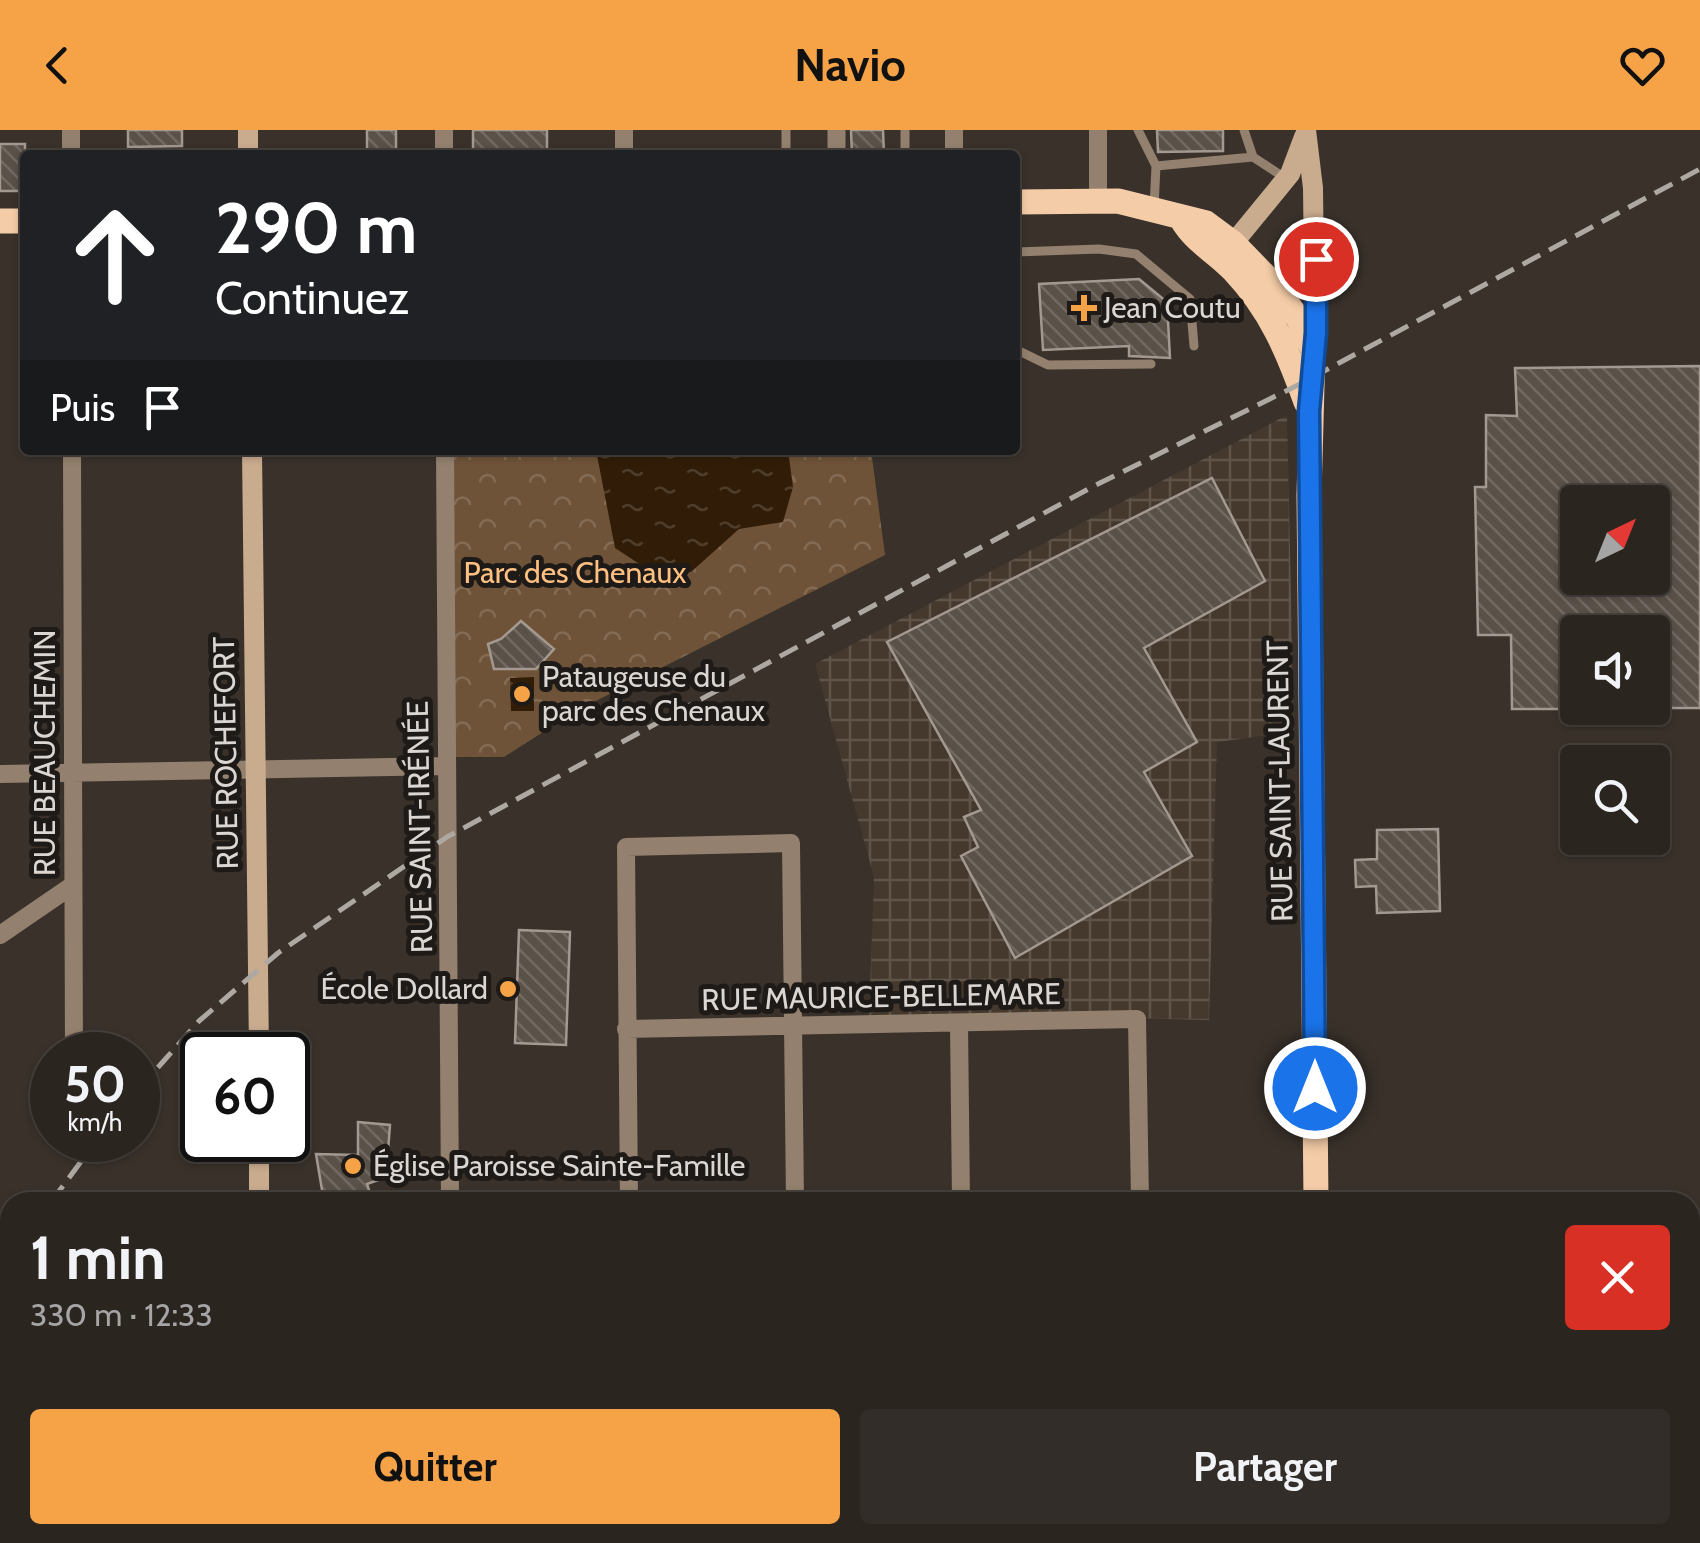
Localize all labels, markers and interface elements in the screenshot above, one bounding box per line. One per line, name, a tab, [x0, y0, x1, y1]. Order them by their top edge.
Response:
icon: back	[30, 38, 85, 93]
text: Navio	[794, 38, 906, 92]
icon: heart	[1615, 38, 1670, 93]
text: 290 m	[215, 185, 417, 271]
icon: ahead	[50, 190, 180, 320]
pin	[1274, 217, 1359, 302]
icon: arrive	[1289, 232, 1344, 287]
text: Continuez	[215, 271, 409, 325]
place label: Jean Coutu	[1103, 289, 1241, 326]
marker: Jean Coutu	[1073, 297, 1095, 319]
icon: arrive	[135, 380, 190, 435]
text: Puis	[50, 384, 115, 431]
north arrow	[1560, 485, 1670, 595]
map controls	[1560, 485, 1670, 855]
park label: Parc des Chenaux	[464, 554, 687, 591]
button: sound	[1560, 615, 1670, 725]
street label: RUE BEAUCHEMIN	[26, 630, 63, 876]
street label: RUE ROCHEFORT	[205, 636, 246, 870]
street label: RUE SAINT-LAURENT	[1259, 640, 1300, 922]
place label: Pataugeuse du parc des Chenaux	[542, 658, 765, 729]
marker: Pataugeuse du parc des Chenaux	[511, 683, 533, 705]
street label: RUE SAINT-IRÉNÉE	[399, 701, 440, 953]
button: search	[1560, 745, 1670, 855]
place label: École Dollard	[320, 970, 488, 1007]
street label: RUE MAURICE-BELLEMARE	[701, 975, 1061, 1018]
marker: École Dollard	[497, 978, 519, 1000]
speed limit sign: 60	[180, 1032, 310, 1162]
position arrow	[1263, 1036, 1367, 1140]
text: 50	[64, 1054, 126, 1115]
text: km/h	[68, 1107, 122, 1137]
place label: Église Paroisse Sainte-Famille	[373, 1147, 745, 1184]
marker: Église Paroisse Sainte-Famille	[342, 1155, 364, 1177]
text: 1 min	[30, 1221, 165, 1294]
button: close	[1565, 1225, 1670, 1330]
text: 330 m · 12:33	[30, 1295, 213, 1334]
button: Quitter	[30, 1409, 840, 1524]
button: Partager	[860, 1409, 1670, 1524]

